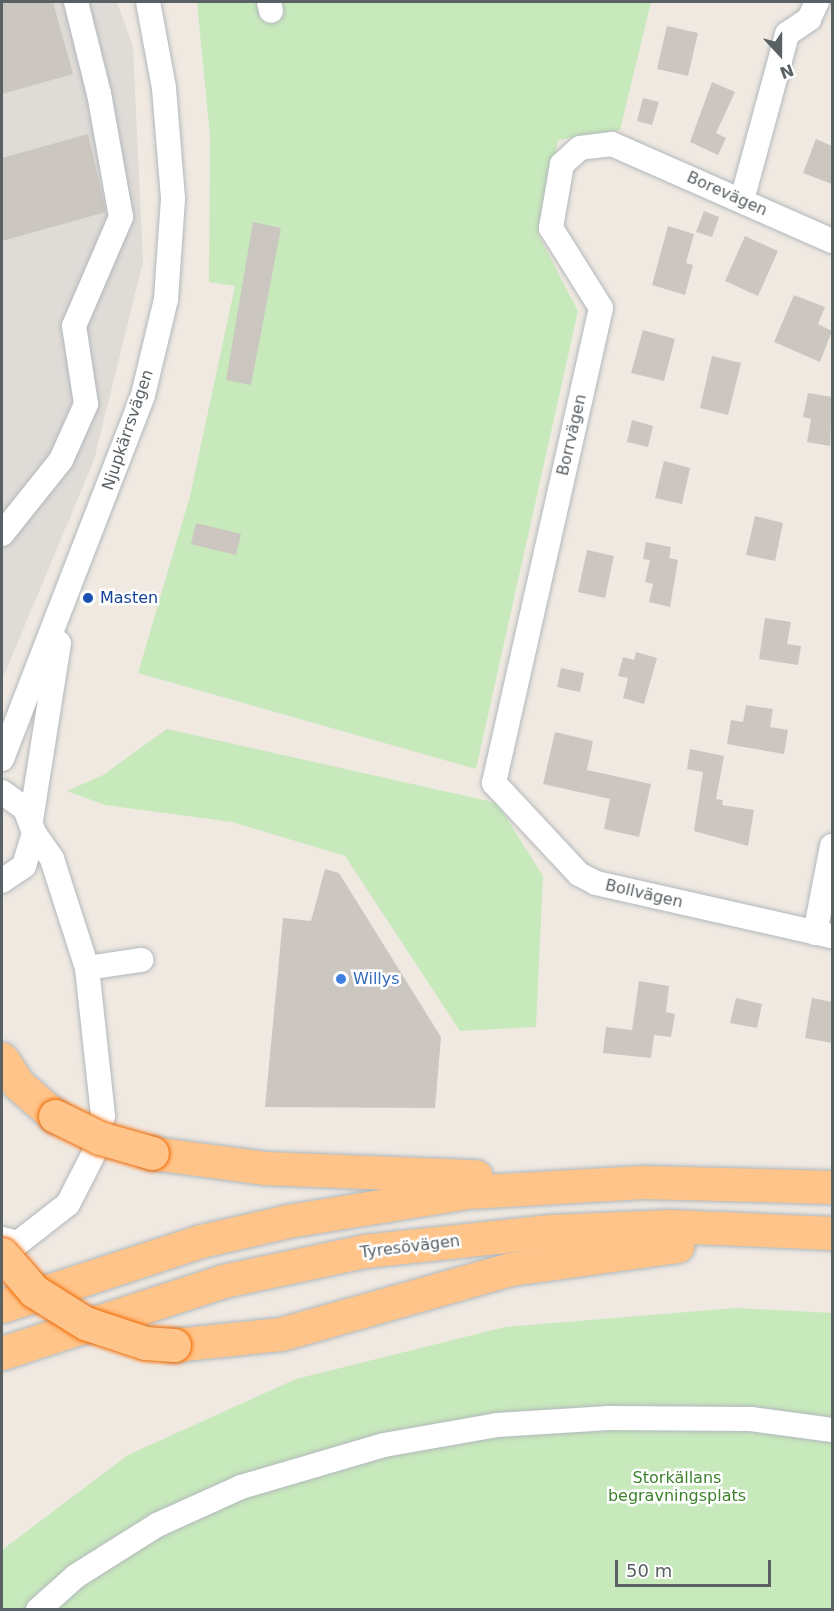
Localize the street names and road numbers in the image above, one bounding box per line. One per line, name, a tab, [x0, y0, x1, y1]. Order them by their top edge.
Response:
street label: Borevägen	[684, 168, 770, 220]
street label: Njupkärrsvägen	[98, 367, 158, 493]
street label: Borrvägen	[553, 392, 591, 478]
street label: Bollvägen	[603, 876, 685, 912]
street label: Tyresövägen	[359, 1231, 461, 1263]

